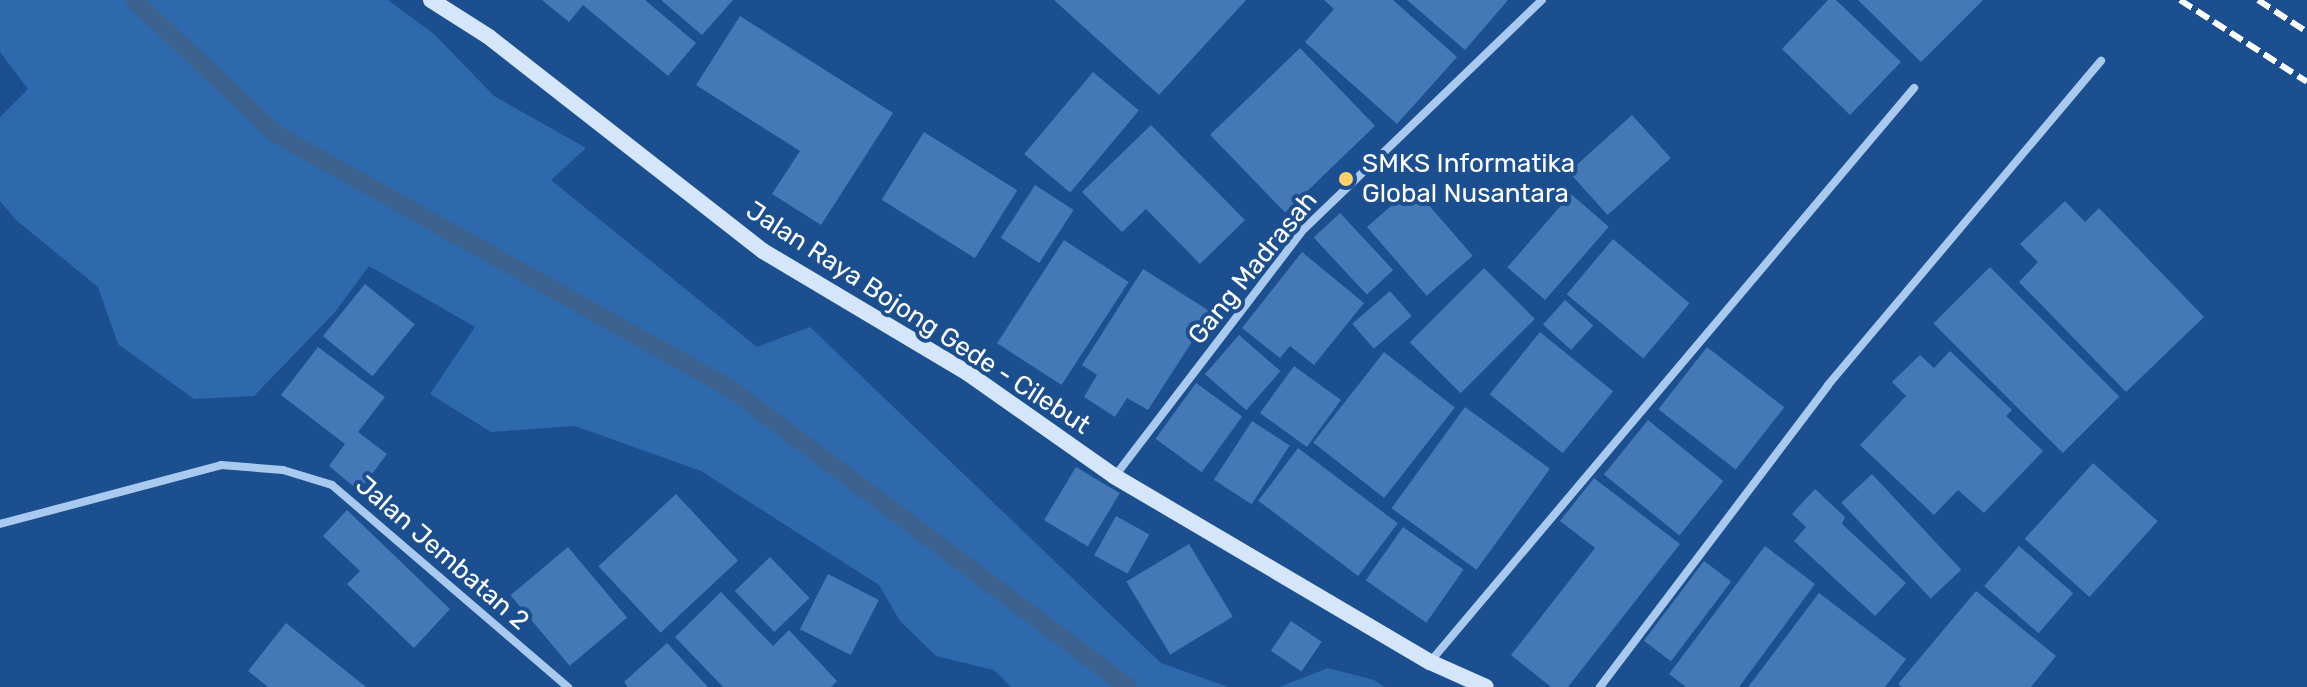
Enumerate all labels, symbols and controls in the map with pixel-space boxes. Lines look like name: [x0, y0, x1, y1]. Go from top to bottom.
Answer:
place label: SMKS Informatika Global Nusantara: [1362, 148, 1575, 210]
marker: SMKS Informatika Global Nusantara: [1337, 170, 1355, 188]
street label: Gang Madrasah: [1182, 185, 1324, 351]
street label: Jalan Raya Bojong Gede - Cilebut: [740, 195, 1096, 441]
street label: Jalan Jembatan 2: [349, 469, 535, 637]

